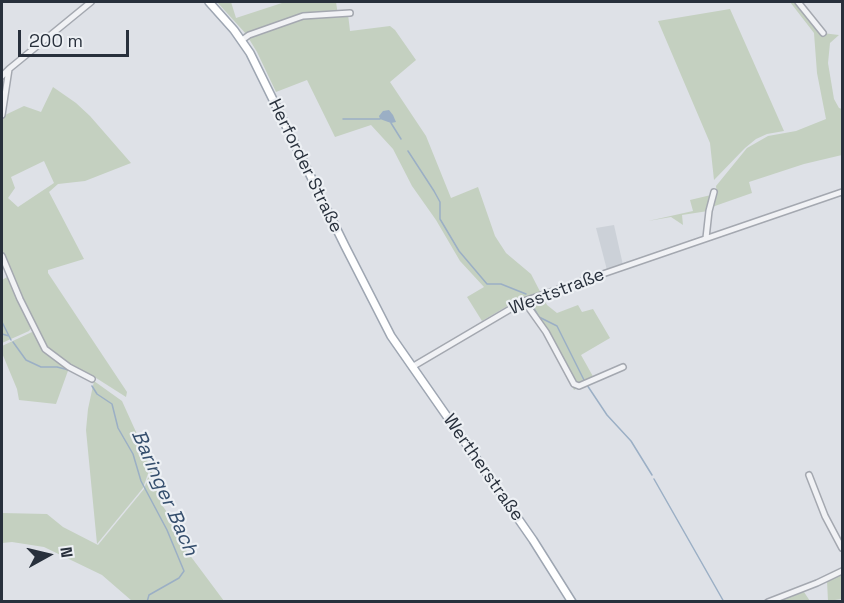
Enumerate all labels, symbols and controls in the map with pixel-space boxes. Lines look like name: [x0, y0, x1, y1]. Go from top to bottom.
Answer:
scale bar: [21, 18, 132, 56]
text: 200 m: [29, 29, 83, 52]
street label: Herforder Straße: [263, 96, 347, 236]
street label: Weststraße: [506, 264, 608, 320]
street label: Wertherstraße: [438, 410, 528, 526]
water label: Baringer Bach: [125, 426, 203, 560]
north arrow: [18, 525, 78, 585]
text: N: [55, 546, 77, 559]

